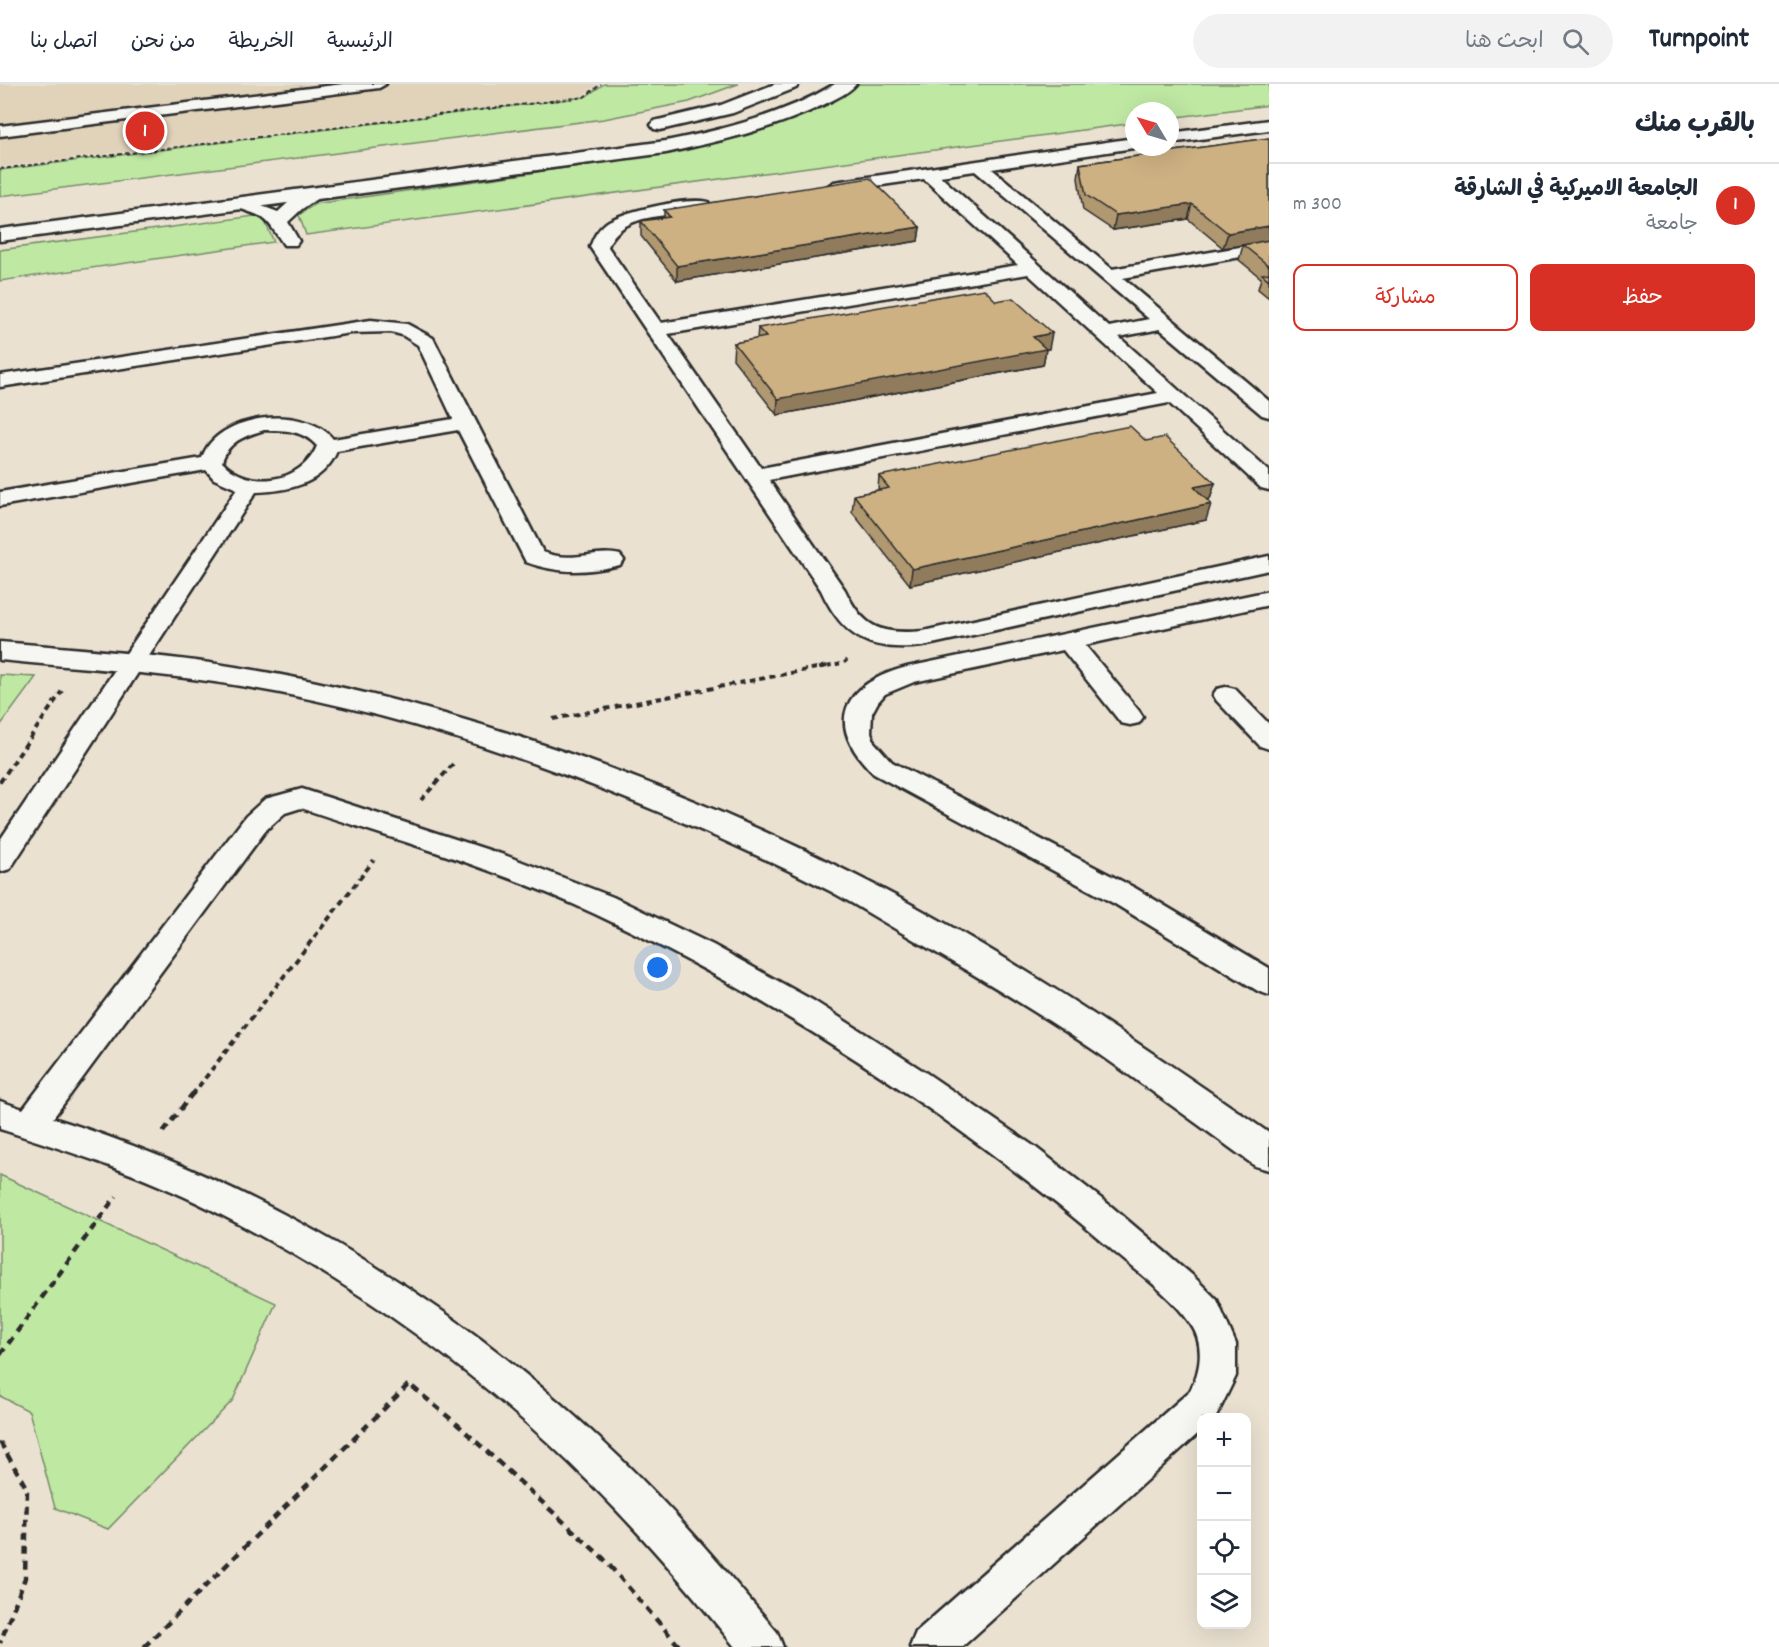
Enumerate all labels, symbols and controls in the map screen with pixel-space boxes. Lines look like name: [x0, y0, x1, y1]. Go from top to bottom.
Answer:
search box: [1193, 14, 1613, 68]
text: Turnpoint: [1649, 21, 1749, 61]
icon: search: [1559, 25, 1592, 58]
text: ابحث هنا: [1465, 27, 1544, 58]
text: اتصل بنا: [30, 28, 98, 58]
text: من نحن: [131, 28, 195, 58]
text: الخريطة: [228, 28, 294, 58]
text: الرئيسية: [327, 28, 393, 58]
north arrow: [1125, 102, 1179, 156]
text: بالقرب منك: [1635, 107, 1755, 144]
pin: 1: [126, 108, 164, 154]
text: الجامعة الاميركية في الشارقة: [1454, 175, 1698, 206]
text: 300 m: [1293, 191, 1342, 219]
text: 1: [1733, 191, 1738, 219]
text: جامعة: [1646, 211, 1698, 239]
button: مشاركة: [1293, 264, 1518, 331]
button: حفظ: [1530, 264, 1755, 331]
your location: [643, 953, 672, 982]
map controls: [1197, 1413, 1251, 1629]
button: +: [1197, 1413, 1251, 1467]
button: −: [1197, 1467, 1251, 1521]
button: locate: [1197, 1521, 1251, 1575]
button: layers: [1197, 1575, 1251, 1629]

